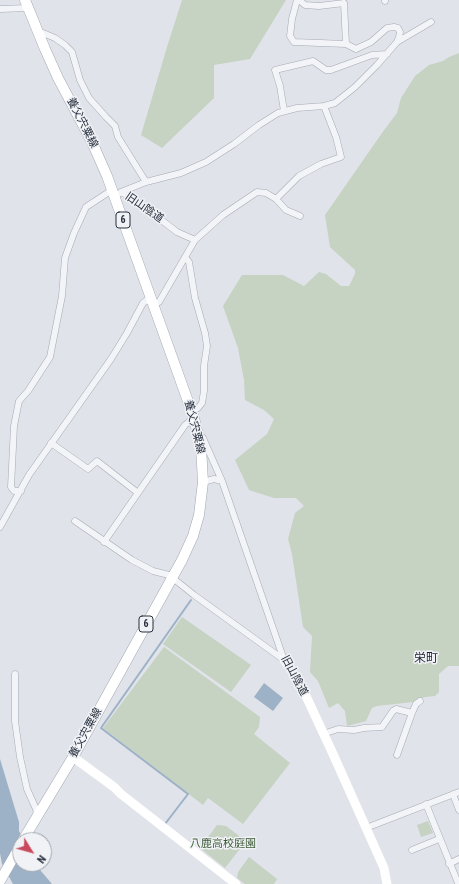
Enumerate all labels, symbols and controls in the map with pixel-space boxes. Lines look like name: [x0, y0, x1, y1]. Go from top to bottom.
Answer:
street label: 養父宍粟線: [64, 96, 100, 150]
street label: 旧山陰道: [122, 190, 166, 226]
road number: 6: [116, 212, 130, 228]
street label: 養父宍粟線: [181, 399, 207, 455]
road number: 6: [139, 616, 153, 632]
district label: 栄町: [414, 652, 438, 666]
street label: 旧山陰道: [278, 653, 310, 699]
street label: 養父宍粟線: [67, 706, 105, 760]
north arrow: [12, 832, 52, 872]
park label: 八鹿高校庭園: [190, 837, 256, 851]
text: N: [34, 852, 48, 866]

